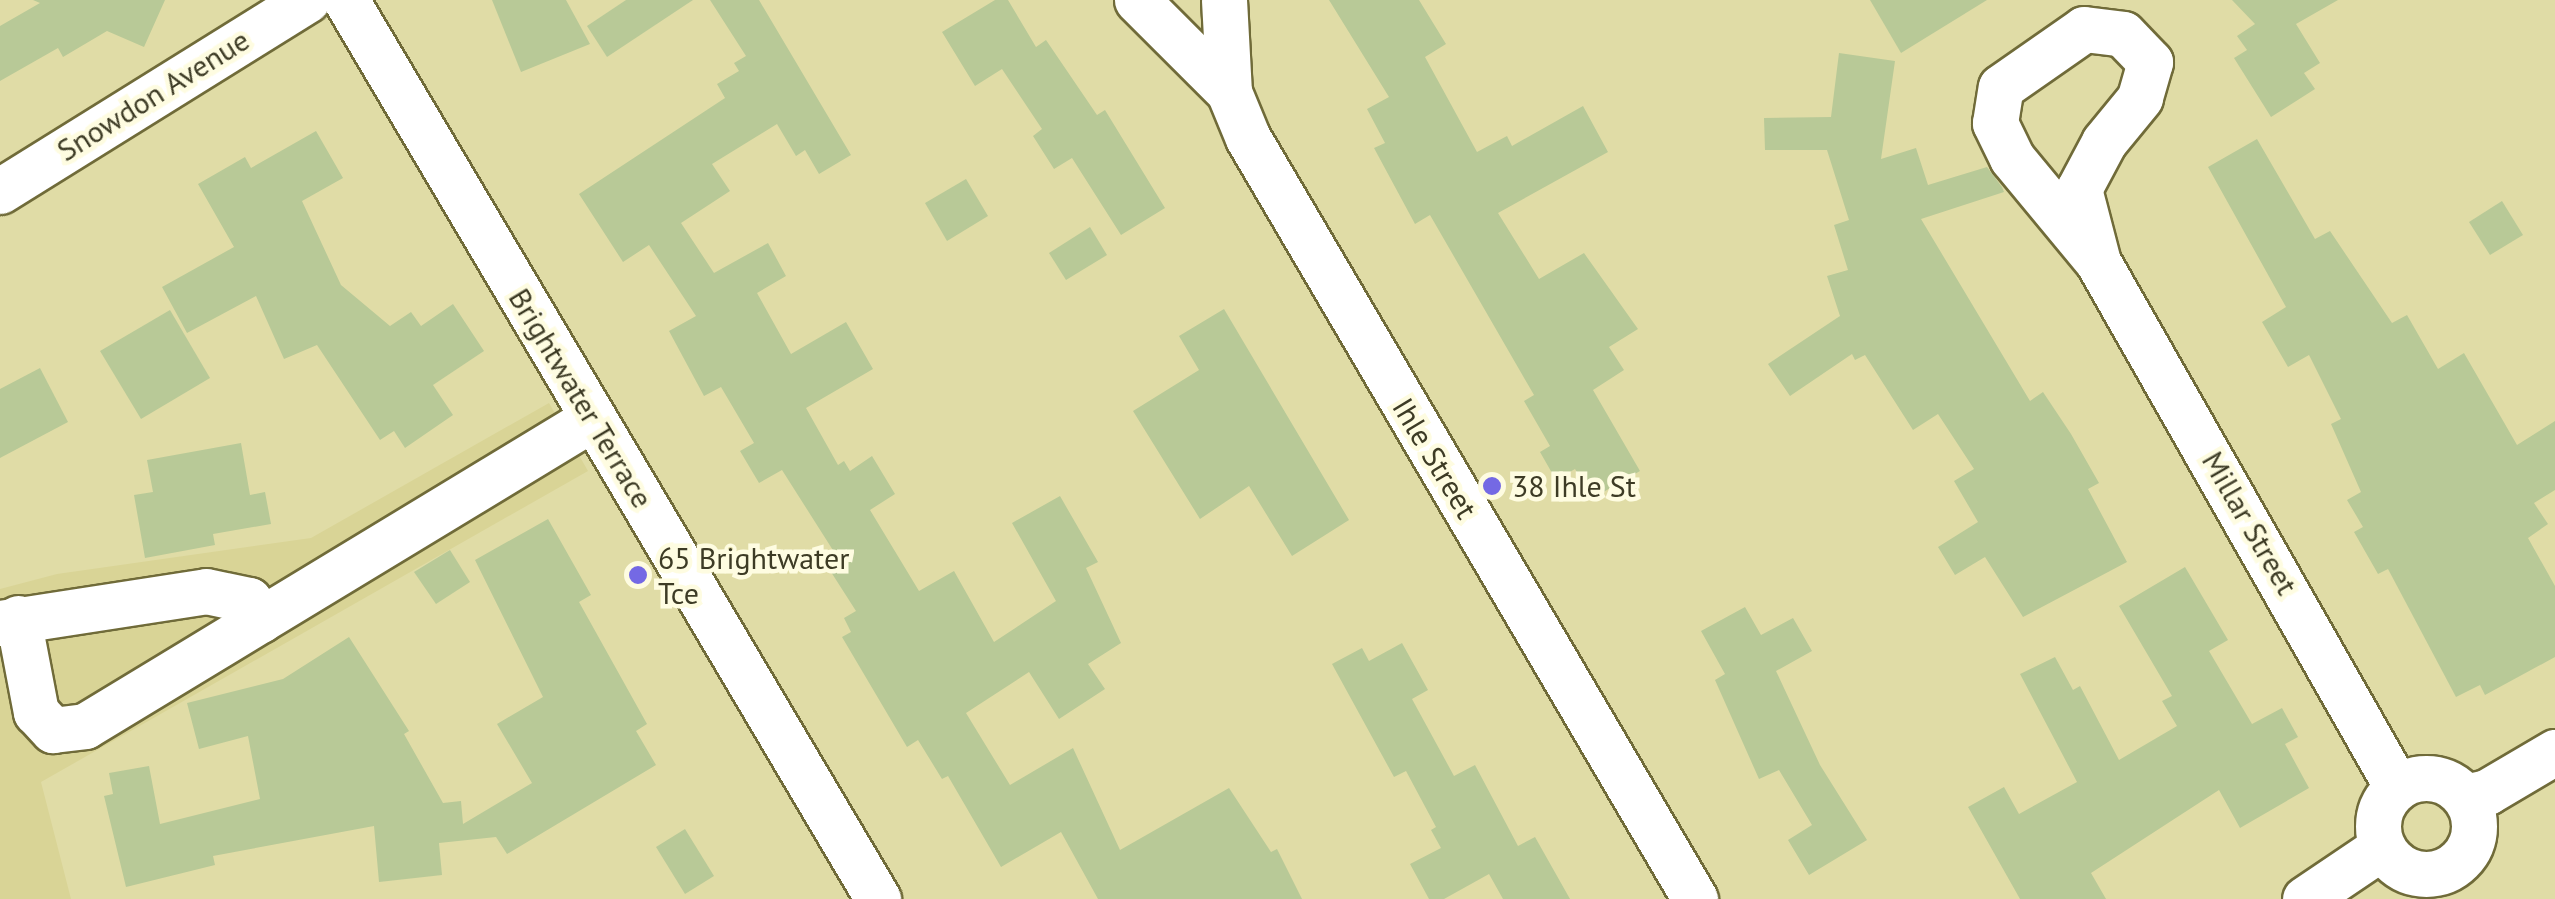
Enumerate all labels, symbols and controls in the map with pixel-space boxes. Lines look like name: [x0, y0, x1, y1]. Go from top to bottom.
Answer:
street label: Snowdon Avenue: [50, 21, 256, 169]
street label: Brightwater Terrace: [501, 282, 661, 514]
street label: Ihle Street: [1385, 391, 1485, 525]
street label: Millar Street: [2195, 445, 2305, 601]
place label: 38 Ihle St: [1512, 468, 1636, 504]
marker: 38 Ihle St: [1481, 475, 1503, 497]
place label: 65 Brightwater Tce: [658, 540, 849, 610]
marker: 65 Brightwater Tce: [627, 564, 649, 586]

